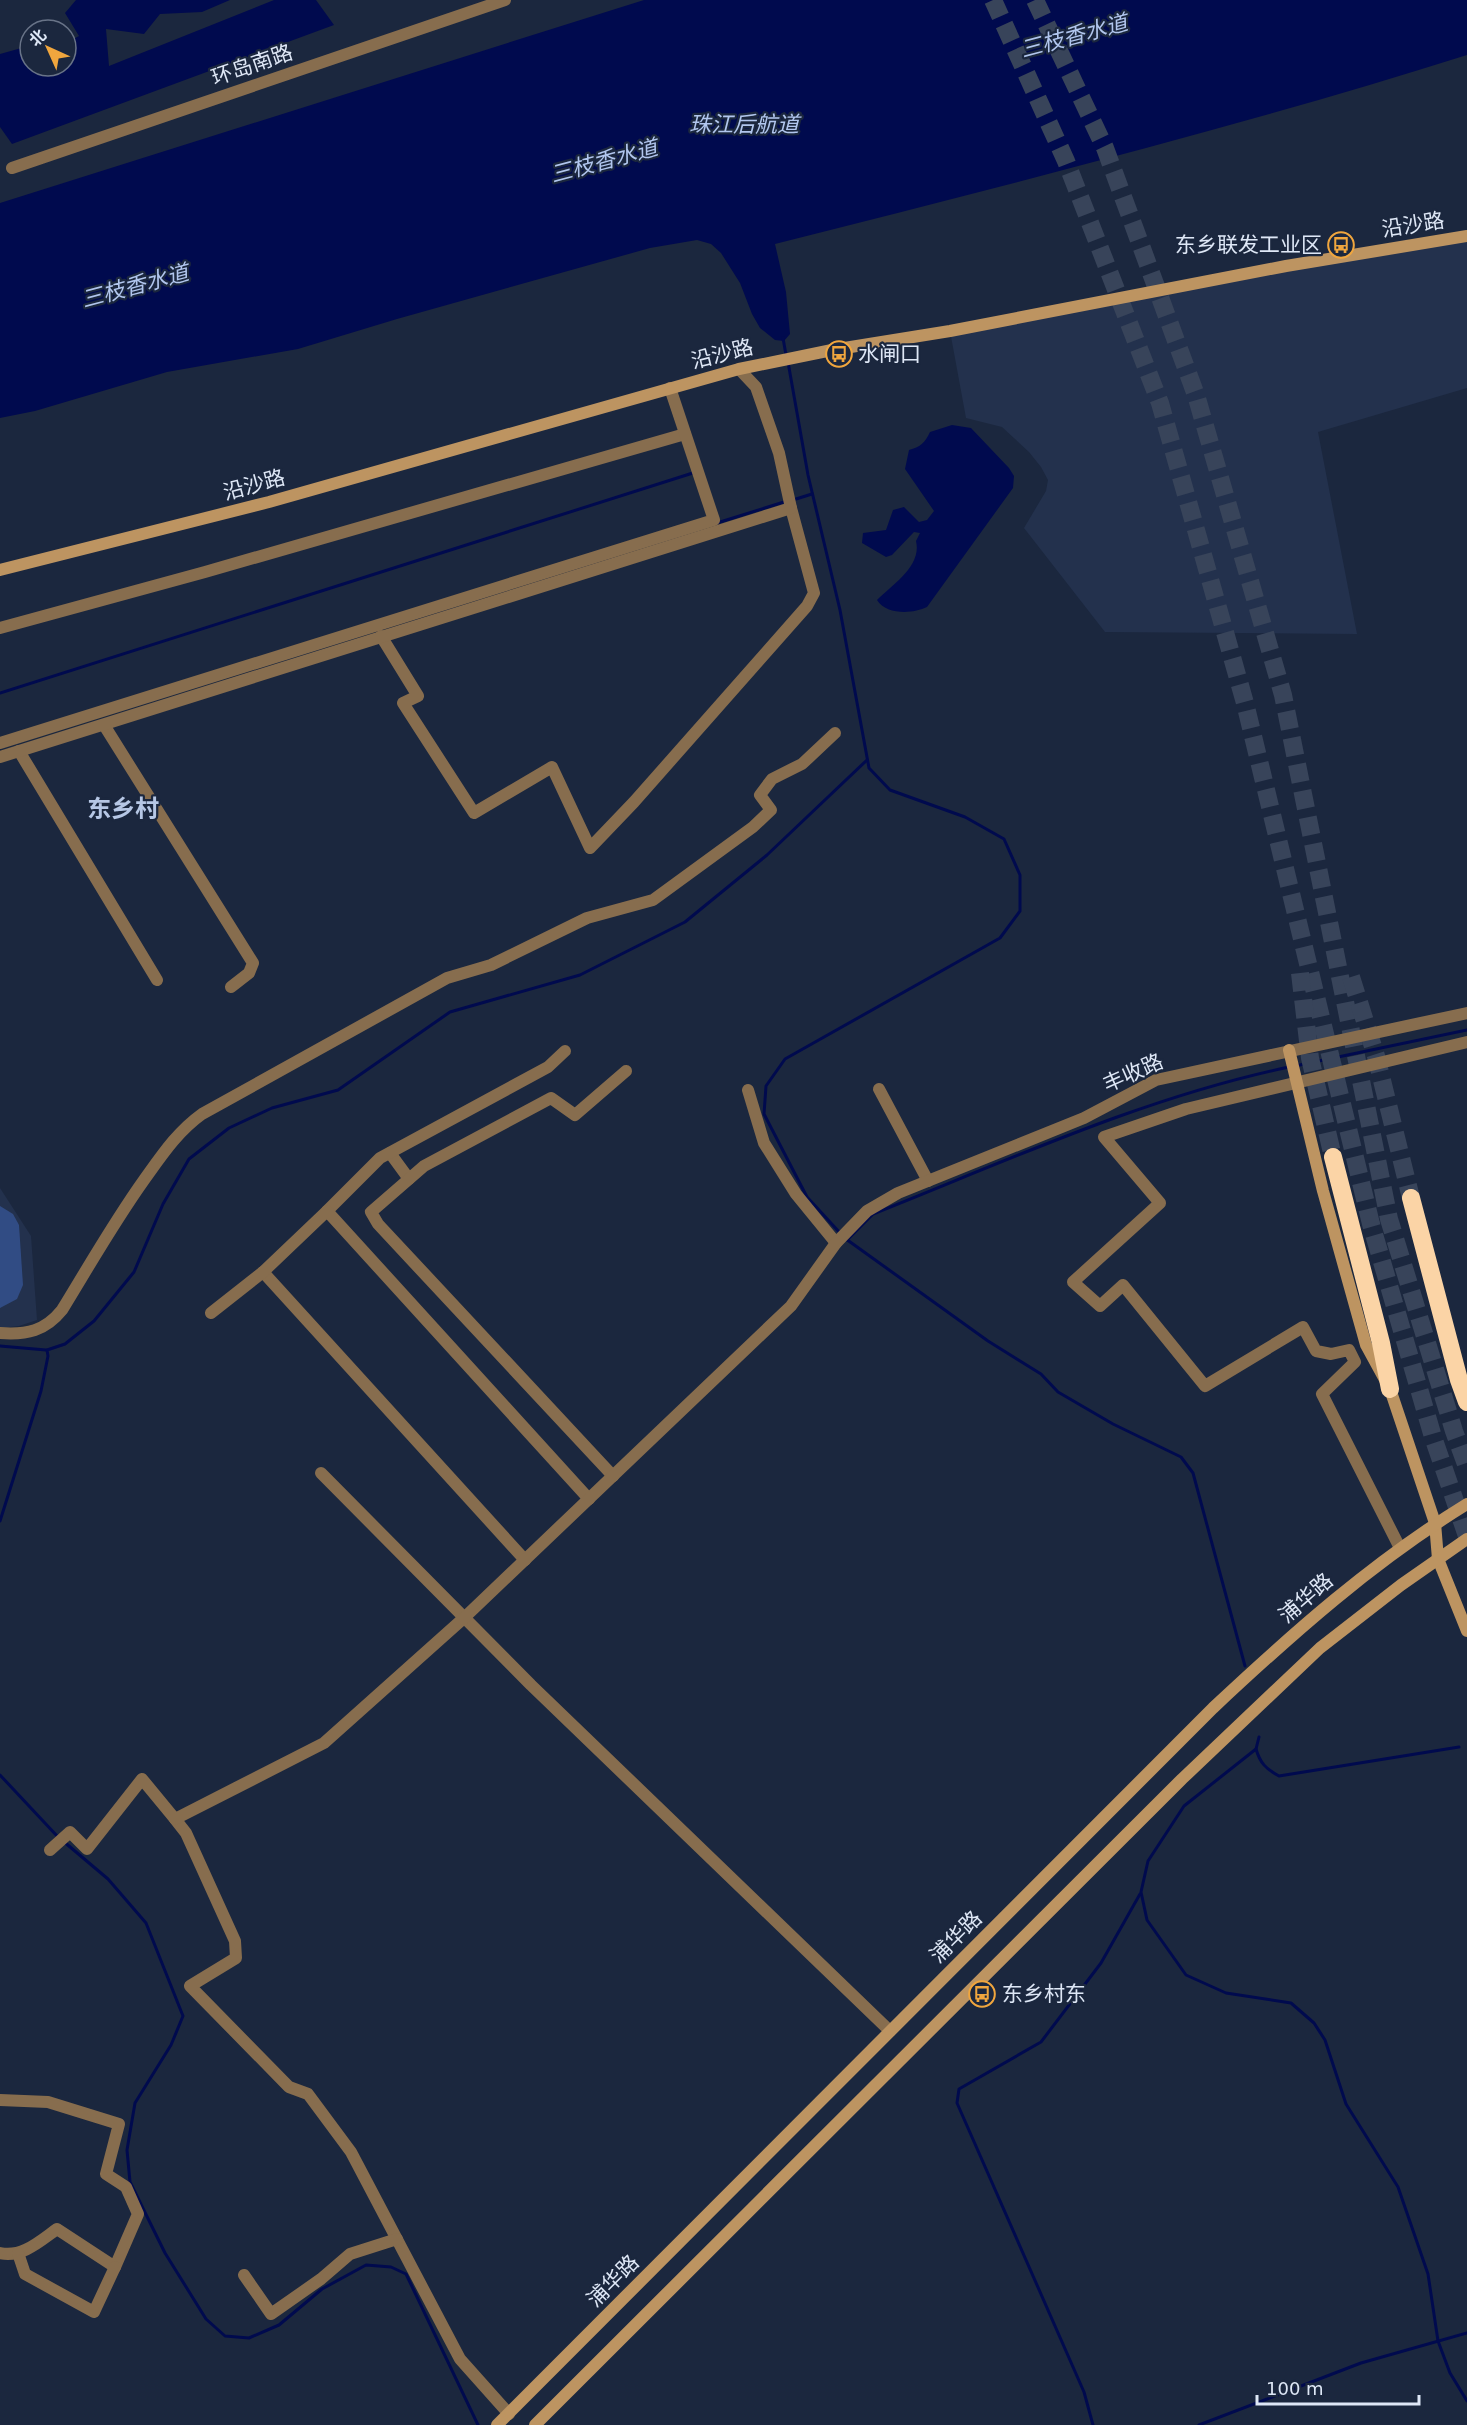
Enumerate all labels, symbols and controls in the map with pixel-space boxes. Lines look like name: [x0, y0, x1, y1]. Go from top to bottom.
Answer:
water label: 三枝香水道: [1018, 9, 1133, 62]
north arrow: [18, 18, 78, 78]
text: 北: [25, 25, 50, 50]
street label: 环岛南路: [208, 40, 296, 90]
water label: 珠江后航道: [689, 112, 802, 137]
water label: 三枝香水道: [548, 134, 663, 187]
street label: 沿沙路: [1380, 208, 1446, 242]
bus stop icon: 东乡联发工业区: [1326, 230, 1356, 260]
place label: 东乡联发工业区: [1175, 233, 1322, 257]
water label: 三枝香水道: [79, 259, 194, 312]
street label: 沿沙路: [689, 335, 755, 373]
bus stop icon: 水闸口: [824, 339, 854, 369]
place label: 水闸口: [858, 342, 921, 366]
street label: 沿沙路: [220, 465, 288, 505]
district label: 东乡村: [87, 795, 159, 823]
street label: 丰收路: [1099, 1049, 1167, 1097]
street label: 浦华路: [1274, 1568, 1338, 1628]
street label: 浦华路: [925, 1906, 987, 1968]
bus stop icon: 东乡村东: [967, 1979, 997, 2009]
place label: 东乡村东: [1002, 1982, 1086, 2006]
street label: 浦华路: [582, 2250, 644, 2312]
scale bar: [1257, 2368, 1419, 2406]
text: 100 m: [1266, 2378, 1324, 2399]

